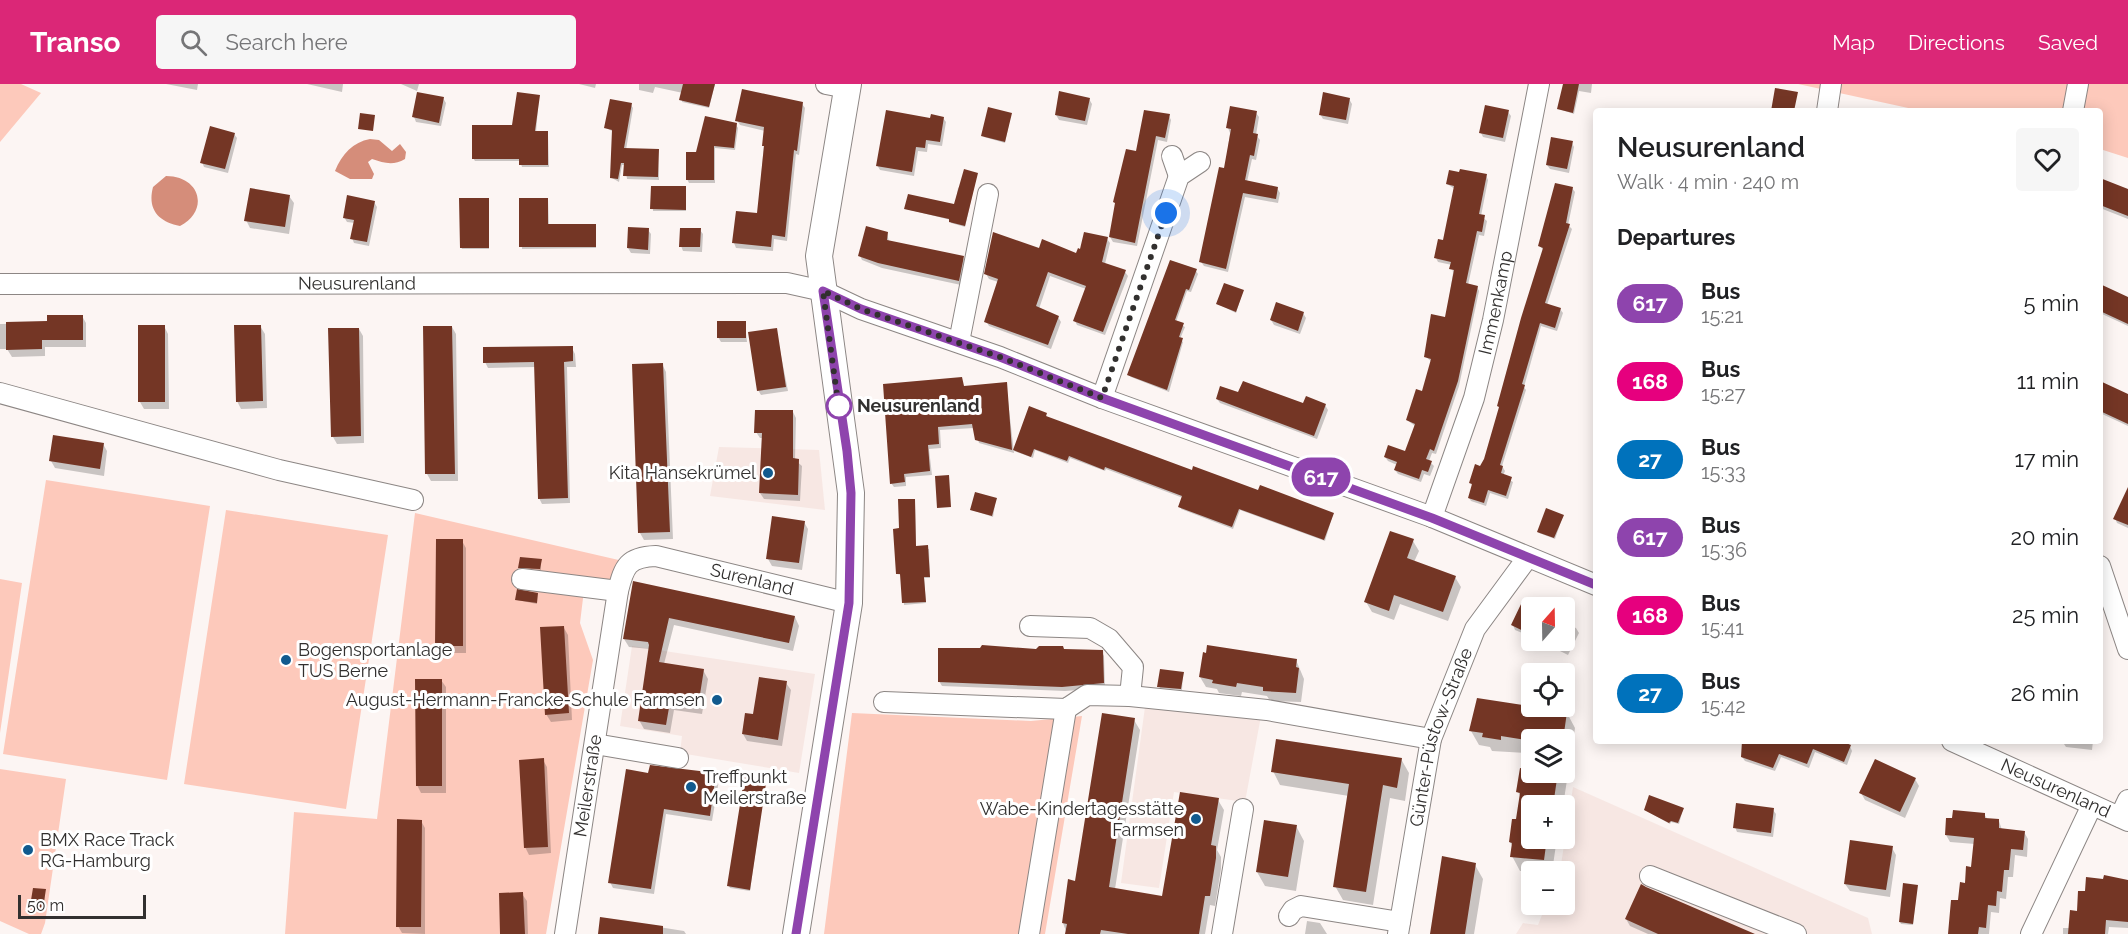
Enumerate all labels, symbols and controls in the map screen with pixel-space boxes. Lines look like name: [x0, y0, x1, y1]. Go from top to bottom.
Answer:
search box: [156, 15, 576, 69]
text: Transo: [30, 26, 120, 59]
icon: search: [177, 26, 210, 59]
text: Search here: [225, 29, 348, 55]
text: Map: [1832, 30, 1875, 55]
text: Directions: [1908, 30, 2005, 55]
text: Saved: [2038, 30, 2098, 55]
button: heart: [2016, 128, 2079, 191]
text: Neusurenland: [1617, 131, 1805, 164]
text: Walk · 4 min · 240 m: [1617, 170, 1799, 194]
your location: [1151, 198, 1181, 228]
text: Departures: [1617, 224, 1735, 250]
street label: Immenkamp: [1474, 249, 1516, 357]
street label: Neusurenland: [298, 272, 416, 294]
text: Bus: [1701, 278, 1740, 304]
text: 5 min: [2024, 290, 2079, 316]
text: 617: [1633, 291, 1667, 316]
text: 15:21: [1701, 304, 1743, 328]
text: Bus: [1701, 356, 1740, 382]
text: 11 min: [2017, 368, 2079, 394]
text: 168: [1632, 369, 1668, 394]
text: 15:27: [1701, 382, 1745, 406]
marker: Neusurenland: [826, 393, 852, 419]
place label: Neusurenland: [857, 395, 980, 416]
text: Bus: [1701, 434, 1740, 460]
text: 17 min: [2014, 446, 2079, 472]
text: 27: [1638, 447, 1662, 472]
line badge: 617: [1286, 458, 1356, 496]
text: 15:33: [1701, 460, 1746, 484]
place label: Kita Hansekrümel: [609, 462, 756, 483]
text: 617: [1304, 465, 1338, 490]
marker: Kita Hansekrümel: [761, 466, 775, 480]
text: Bus: [1701, 512, 1740, 538]
text: 20 min: [2011, 524, 2079, 550]
text: 617: [1633, 525, 1667, 550]
text: 15:36: [1701, 538, 1747, 562]
street label: Surenland: [708, 559, 796, 599]
text: Bus: [1701, 590, 1740, 616]
north arrow: [1521, 597, 1575, 651]
map controls: [1521, 597, 1575, 915]
text: 25 min: [2012, 602, 2079, 628]
text: 168: [1632, 603, 1668, 628]
text: 15:41: [1701, 616, 1744, 640]
place label: Bogensportanlage TUS Berne: [298, 639, 453, 681]
street label: Günter-Püstow-Straße: [1405, 644, 1477, 828]
marker: Bogensportanlage TUS Berne: [279, 653, 293, 667]
button: locate: [1521, 663, 1575, 717]
text: Bus: [1701, 668, 1740, 694]
text: 26 min: [2011, 680, 2079, 706]
text: 27: [1638, 681, 1662, 706]
place label: August-Hermann-Francke-Schule Farmsen: [346, 689, 705, 710]
marker: August-Hermann-Francke-Schule Farmsen: [710, 693, 724, 707]
text: 15:42: [1701, 694, 1746, 718]
button: layers: [1521, 729, 1575, 783]
street label: Meilerstraße: [569, 733, 606, 838]
street label: Neusurenland: [1998, 754, 2114, 822]
place label: Treffpunkt Meilerstraße: [703, 766, 807, 808]
marker: Treffpunkt Meilerstraße: [684, 780, 698, 794]
button: +: [1521, 795, 1575, 849]
place label: Wabe-Kindertagesstätte Farmsen: [980, 798, 1184, 840]
marker: Wabe-Kindertagesstätte Farmsen: [1189, 812, 1203, 826]
place label: BMX Race Track RG-Hamburg: [40, 829, 175, 871]
marker: BMX Race Track RG-Hamburg: [21, 843, 35, 857]
button: −: [1521, 861, 1575, 915]
scale bar: [18, 892, 146, 920]
text: 50 m: [27, 896, 64, 915]

